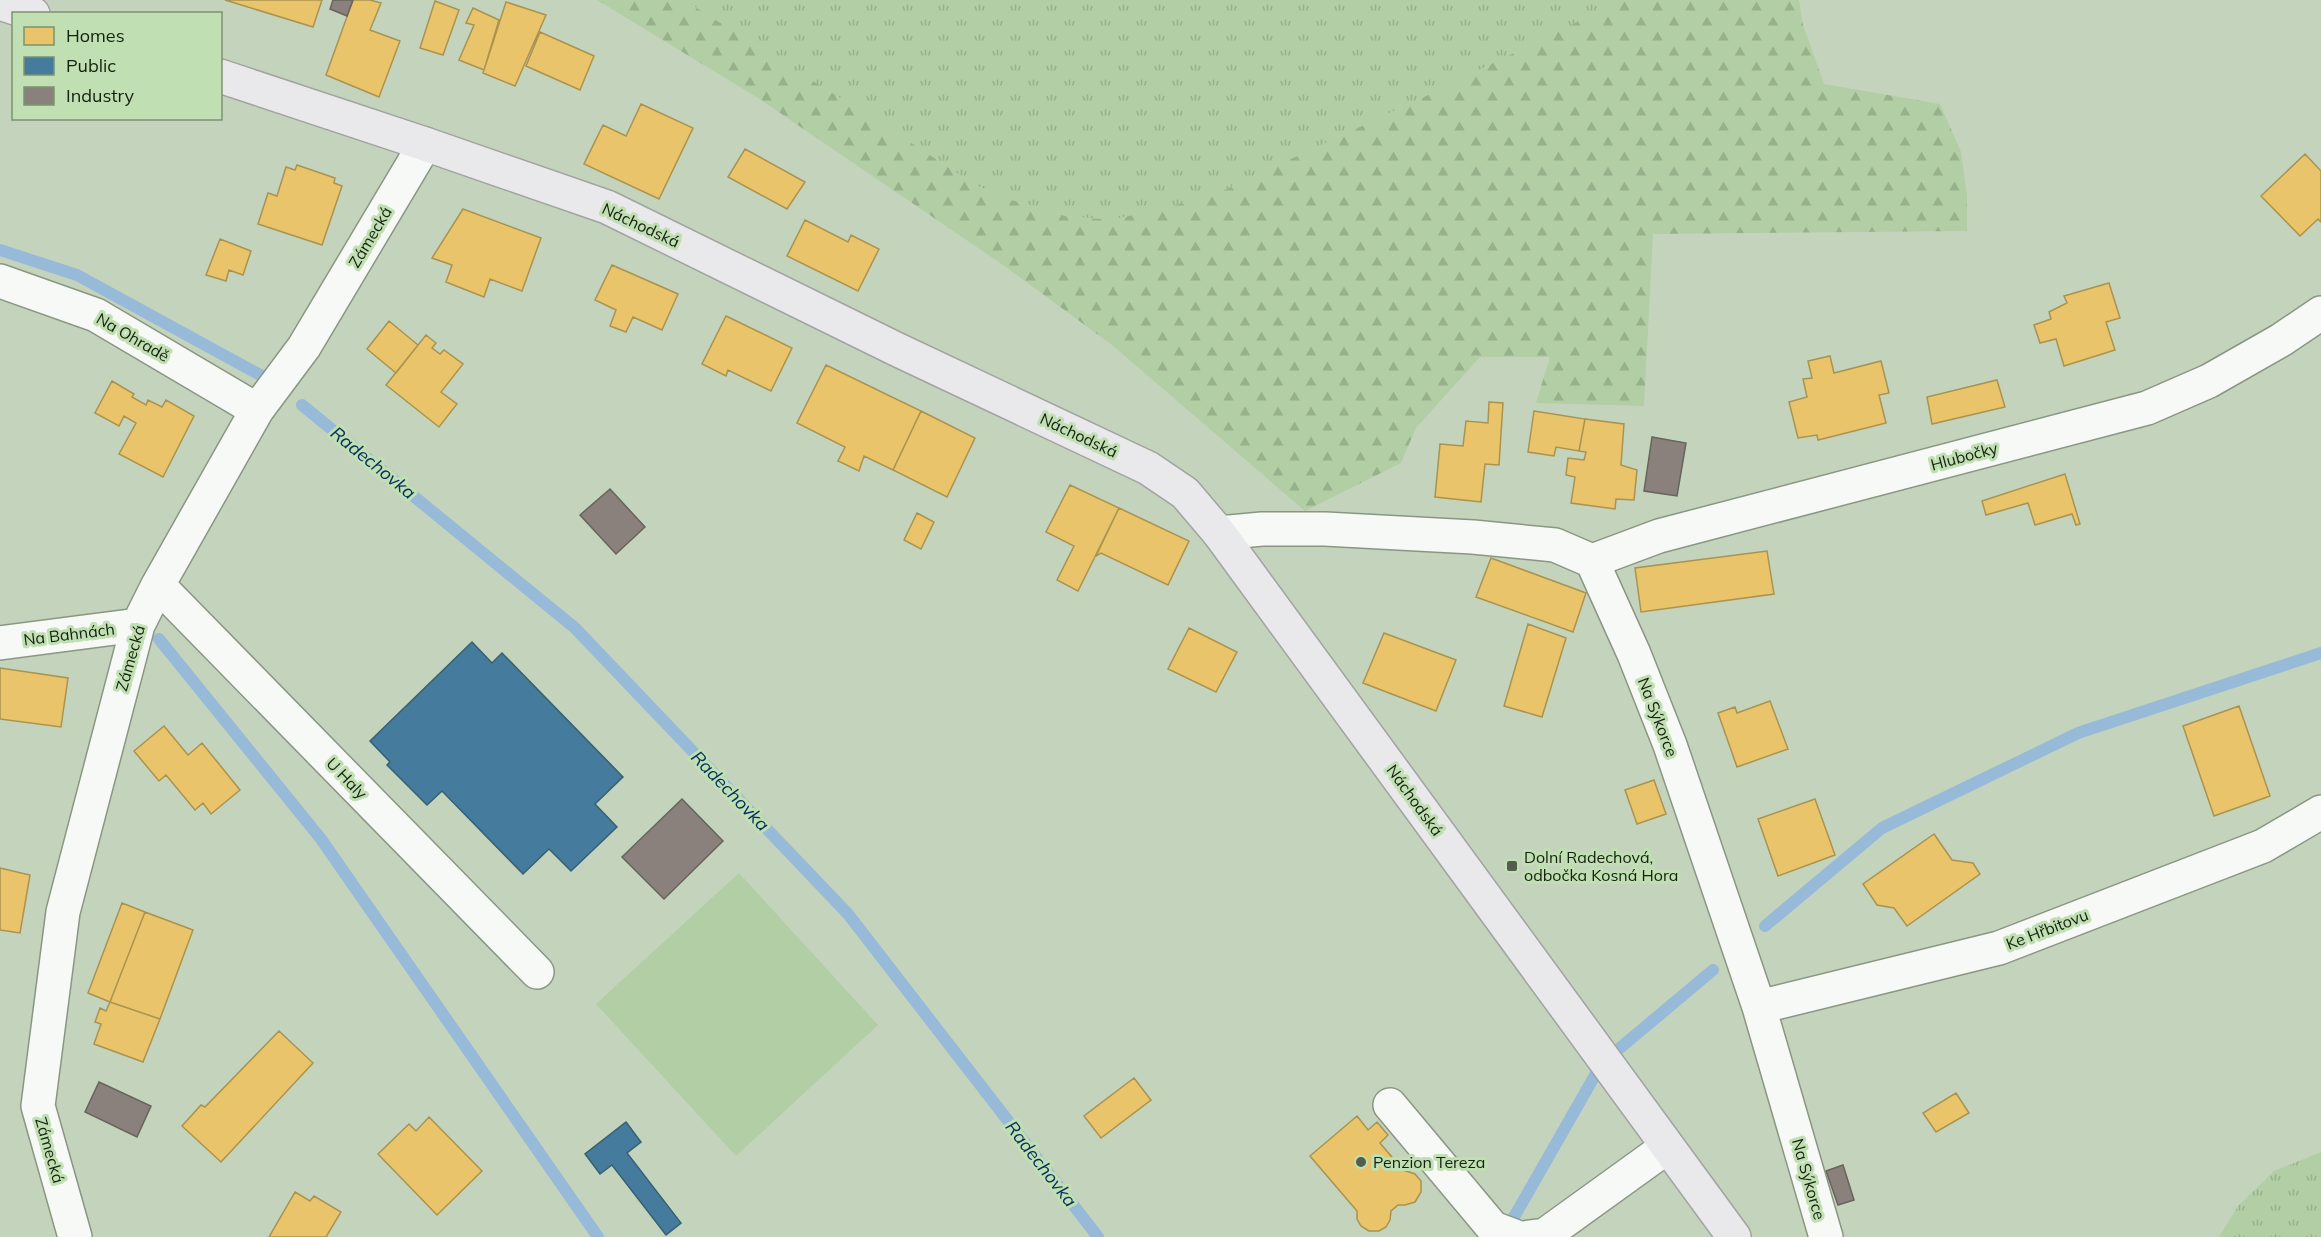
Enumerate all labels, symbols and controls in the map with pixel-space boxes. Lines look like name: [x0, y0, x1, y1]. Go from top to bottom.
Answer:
legend: [12, 12, 222, 120]
text: Homes: [66, 24, 125, 47]
text: Public: [66, 54, 116, 77]
text: Industry: [66, 84, 135, 107]
street label: Náchodská: [599, 198, 683, 252]
street label: Zámecká: [344, 203, 396, 271]
street label: Na Ohradě: [93, 308, 173, 366]
street label: Náchodská: [1037, 408, 1121, 462]
water label: Radechovka: [326, 421, 421, 504]
street label: Hlubočky: [1928, 437, 2000, 475]
street label: Na Bahnách: [22, 618, 116, 650]
street label: Zámecká: [111, 623, 149, 693]
street label: Na Sýkorce: [1634, 674, 1682, 760]
water label: Radechovka: [686, 746, 775, 836]
street label: U Haly: [322, 753, 372, 803]
street label: Náchodská: [1382, 760, 1448, 840]
place label: Dolní Radechová, odbočka Kosná Hora: [1524, 847, 1678, 885]
marker: Dolní Radechová, odbočka Kosná Hora: [1505, 859, 1519, 873]
street label: Ke Hřbitovu: [2003, 904, 2091, 954]
street label: Zámecká: [31, 1115, 69, 1185]
water label: Radechovka: [1001, 1116, 1082, 1211]
street label: Na Sýkorce: [1788, 1136, 1830, 1222]
place label: Penzion Tereza: [1373, 1152, 1485, 1172]
marker: Penzion Tereza: [1354, 1155, 1368, 1169]

